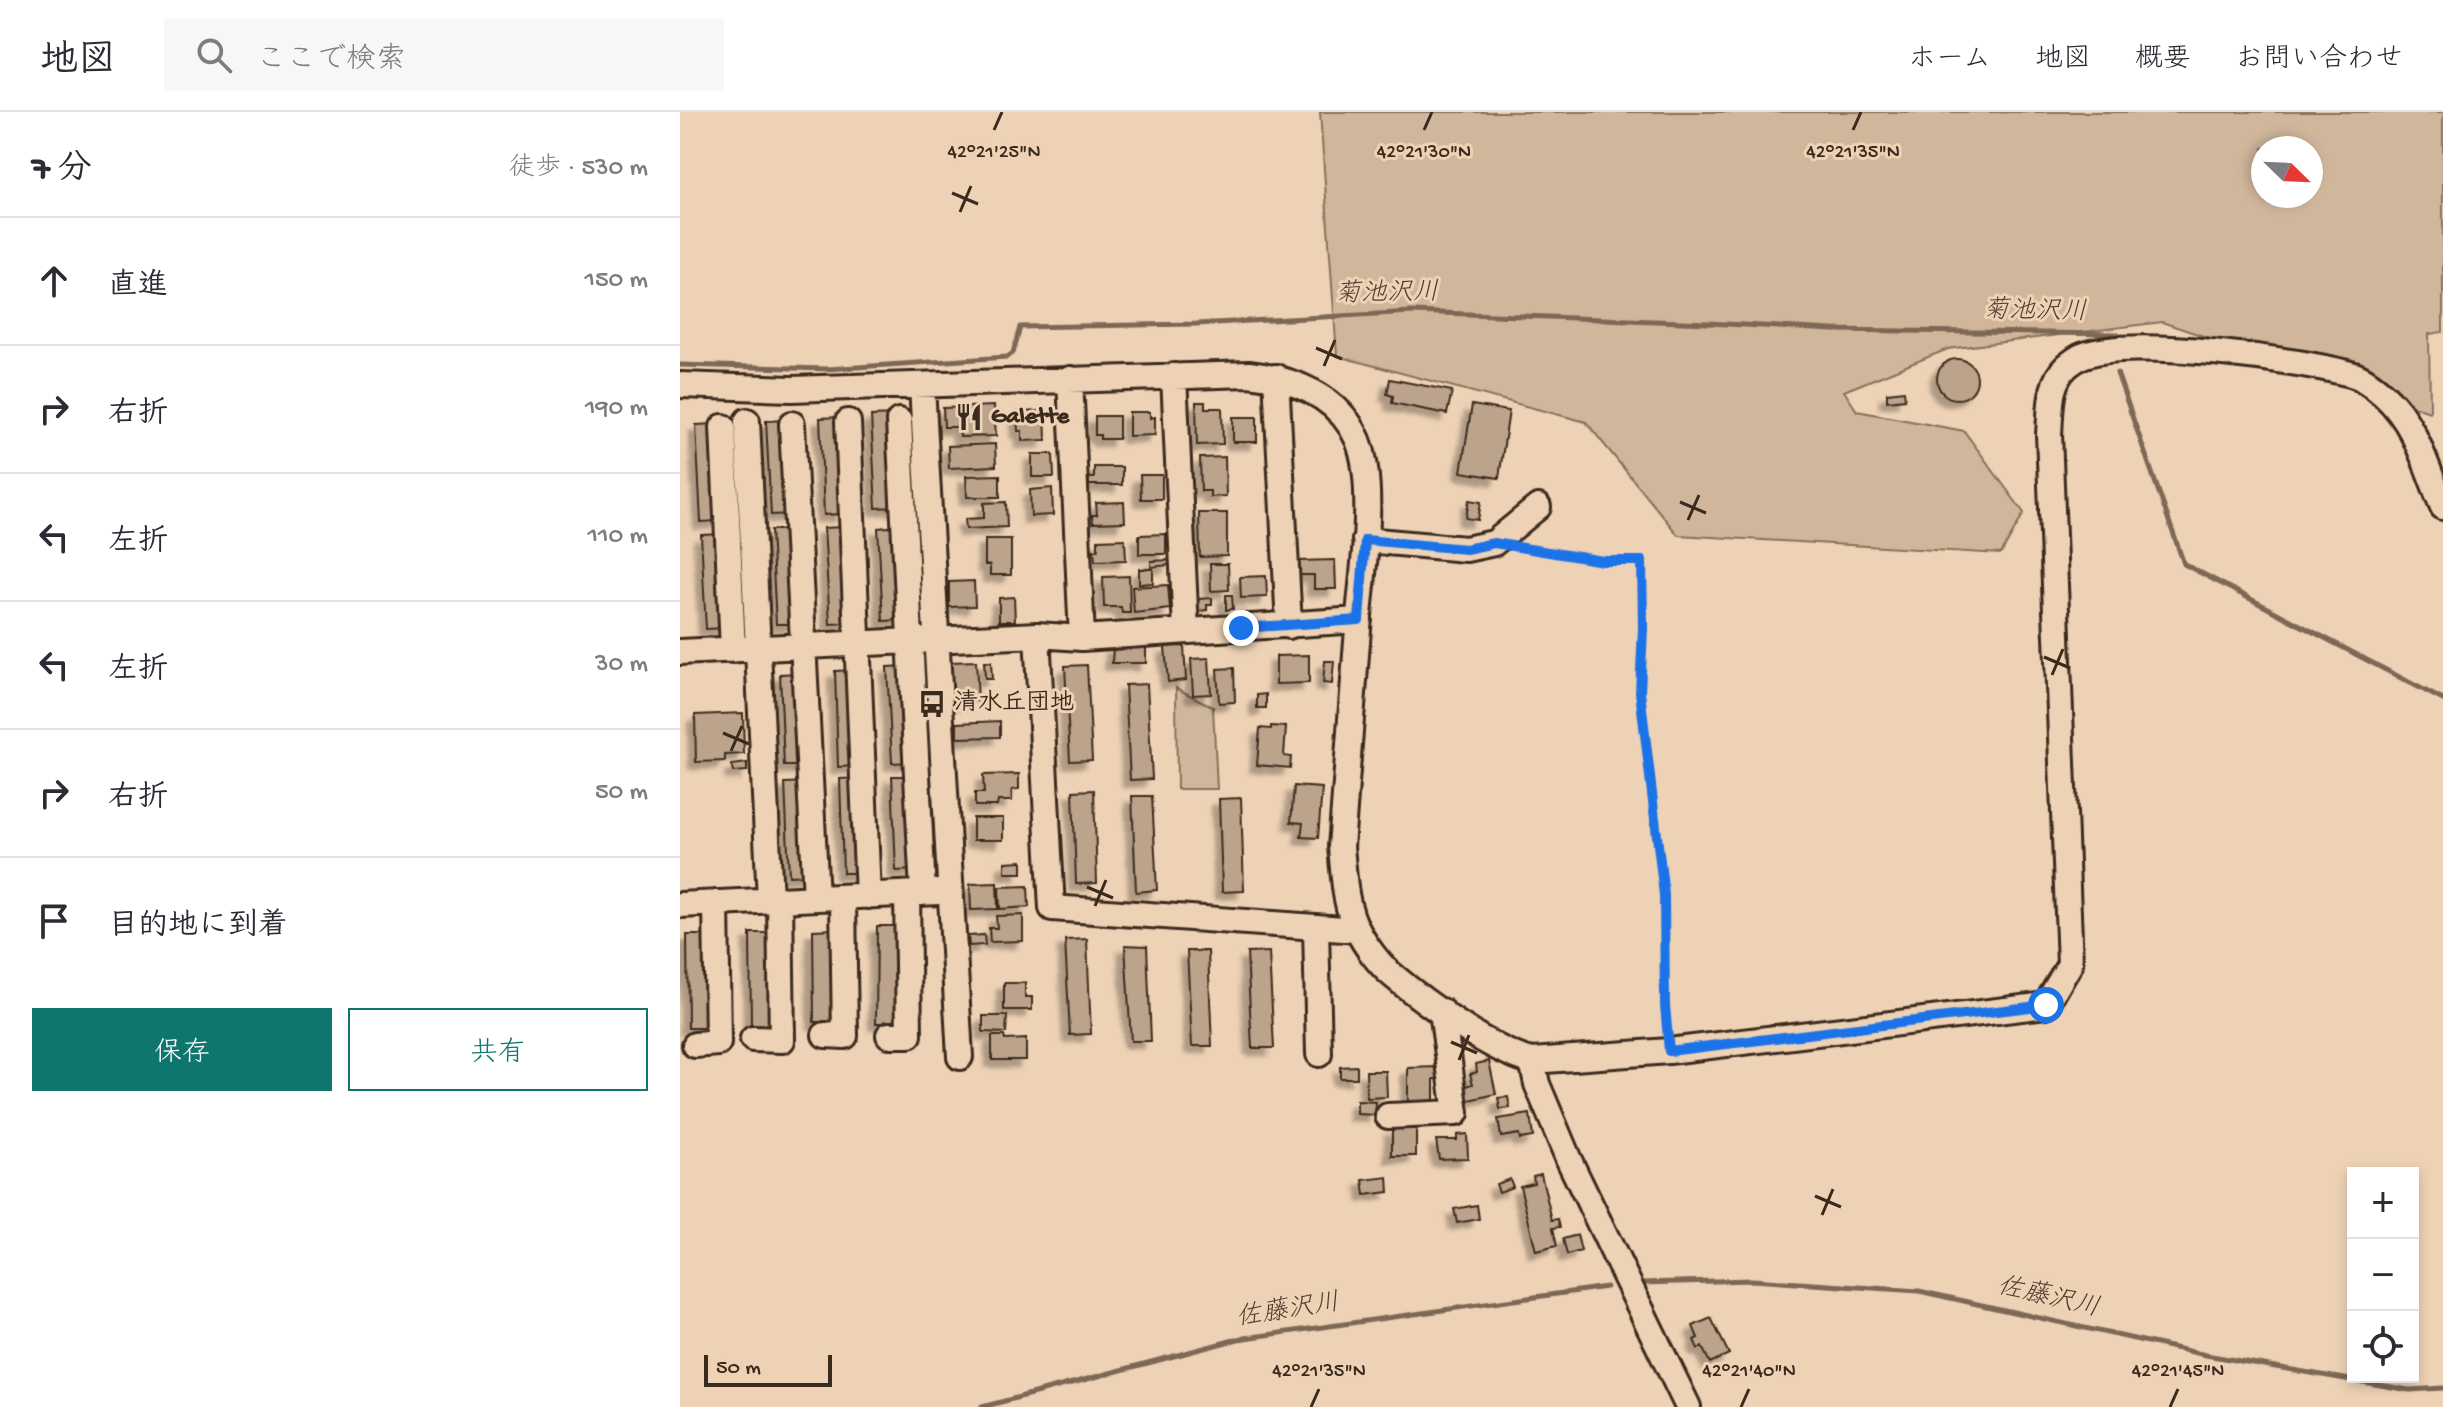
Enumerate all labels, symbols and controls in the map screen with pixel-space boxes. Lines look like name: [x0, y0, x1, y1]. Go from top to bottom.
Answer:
search box: [164, 19, 724, 91]
icon: search: [192, 33, 236, 77]
text: 地図: [40, 41, 116, 85]
text: ここで検索: [256, 44, 406, 79]
text: ホーム: [1908, 44, 1991, 77]
text: 地図: [2035, 44, 2091, 77]
text: 概要: [2135, 44, 2191, 77]
text: お問い合わせ: [2235, 44, 2403, 77]
north arrow: [2251, 136, 2323, 208]
text: 42°21'25"N: [948, 142, 1040, 165]
text: 42°21'30"N: [1377, 142, 1471, 165]
text: 42°21'35"N: [1806, 142, 1900, 165]
text: 7 分: [32, 151, 92, 191]
text: 徒歩 · 530 m: [509, 154, 648, 185]
icon: ahead: [32, 259, 76, 303]
text: 150 m: [584, 266, 648, 297]
text: 直進: [108, 270, 168, 305]
water label: 菊池沢川: [1335, 278, 1439, 311]
water label: 菊池沢川: [1983, 296, 2087, 329]
icon: right: [32, 387, 76, 431]
text: 190 m: [585, 394, 648, 425]
text: 右折: [108, 398, 168, 433]
restaurant icon: Galette: [954, 402, 984, 432]
place label: Galette: [991, 403, 1071, 432]
icon: left: [32, 515, 76, 559]
text: 110 m: [588, 522, 648, 553]
text: 左折: [108, 526, 168, 561]
route end: [1223, 610, 1259, 646]
icon: left: [32, 643, 76, 687]
text: 30 m: [595, 650, 648, 681]
text: 左折: [108, 654, 168, 689]
bus stop icon: 清水丘団地: [917, 689, 947, 719]
place label: 清水丘団地: [954, 689, 1074, 719]
icon: right: [32, 771, 76, 815]
text: 50 m: [595, 778, 648, 809]
text: 右折: [108, 782, 168, 817]
icon: arrive: [32, 899, 76, 943]
text: 目的地に到着: [108, 910, 288, 945]
route start: [2028, 987, 2064, 1023]
button: 保存: [32, 1008, 332, 1091]
button: 共有: [348, 1008, 648, 1091]
map controls: [2347, 1167, 2419, 1383]
button: +: [2347, 1167, 2419, 1239]
button: −: [2347, 1239, 2419, 1311]
water label: 佐藤沢川: [1994, 1270, 2103, 1326]
water label: 佐藤沢川: [1234, 1287, 1342, 1335]
button: locate: [2347, 1311, 2419, 1383]
scale bar: [704, 1351, 832, 1387]
text: 50 m: [716, 1356, 761, 1382]
text: 42°21'35"N: [1272, 1361, 1366, 1384]
text: 42°21'40"N: [1702, 1361, 1796, 1384]
text: 42°21'45"N: [2132, 1361, 2224, 1384]

